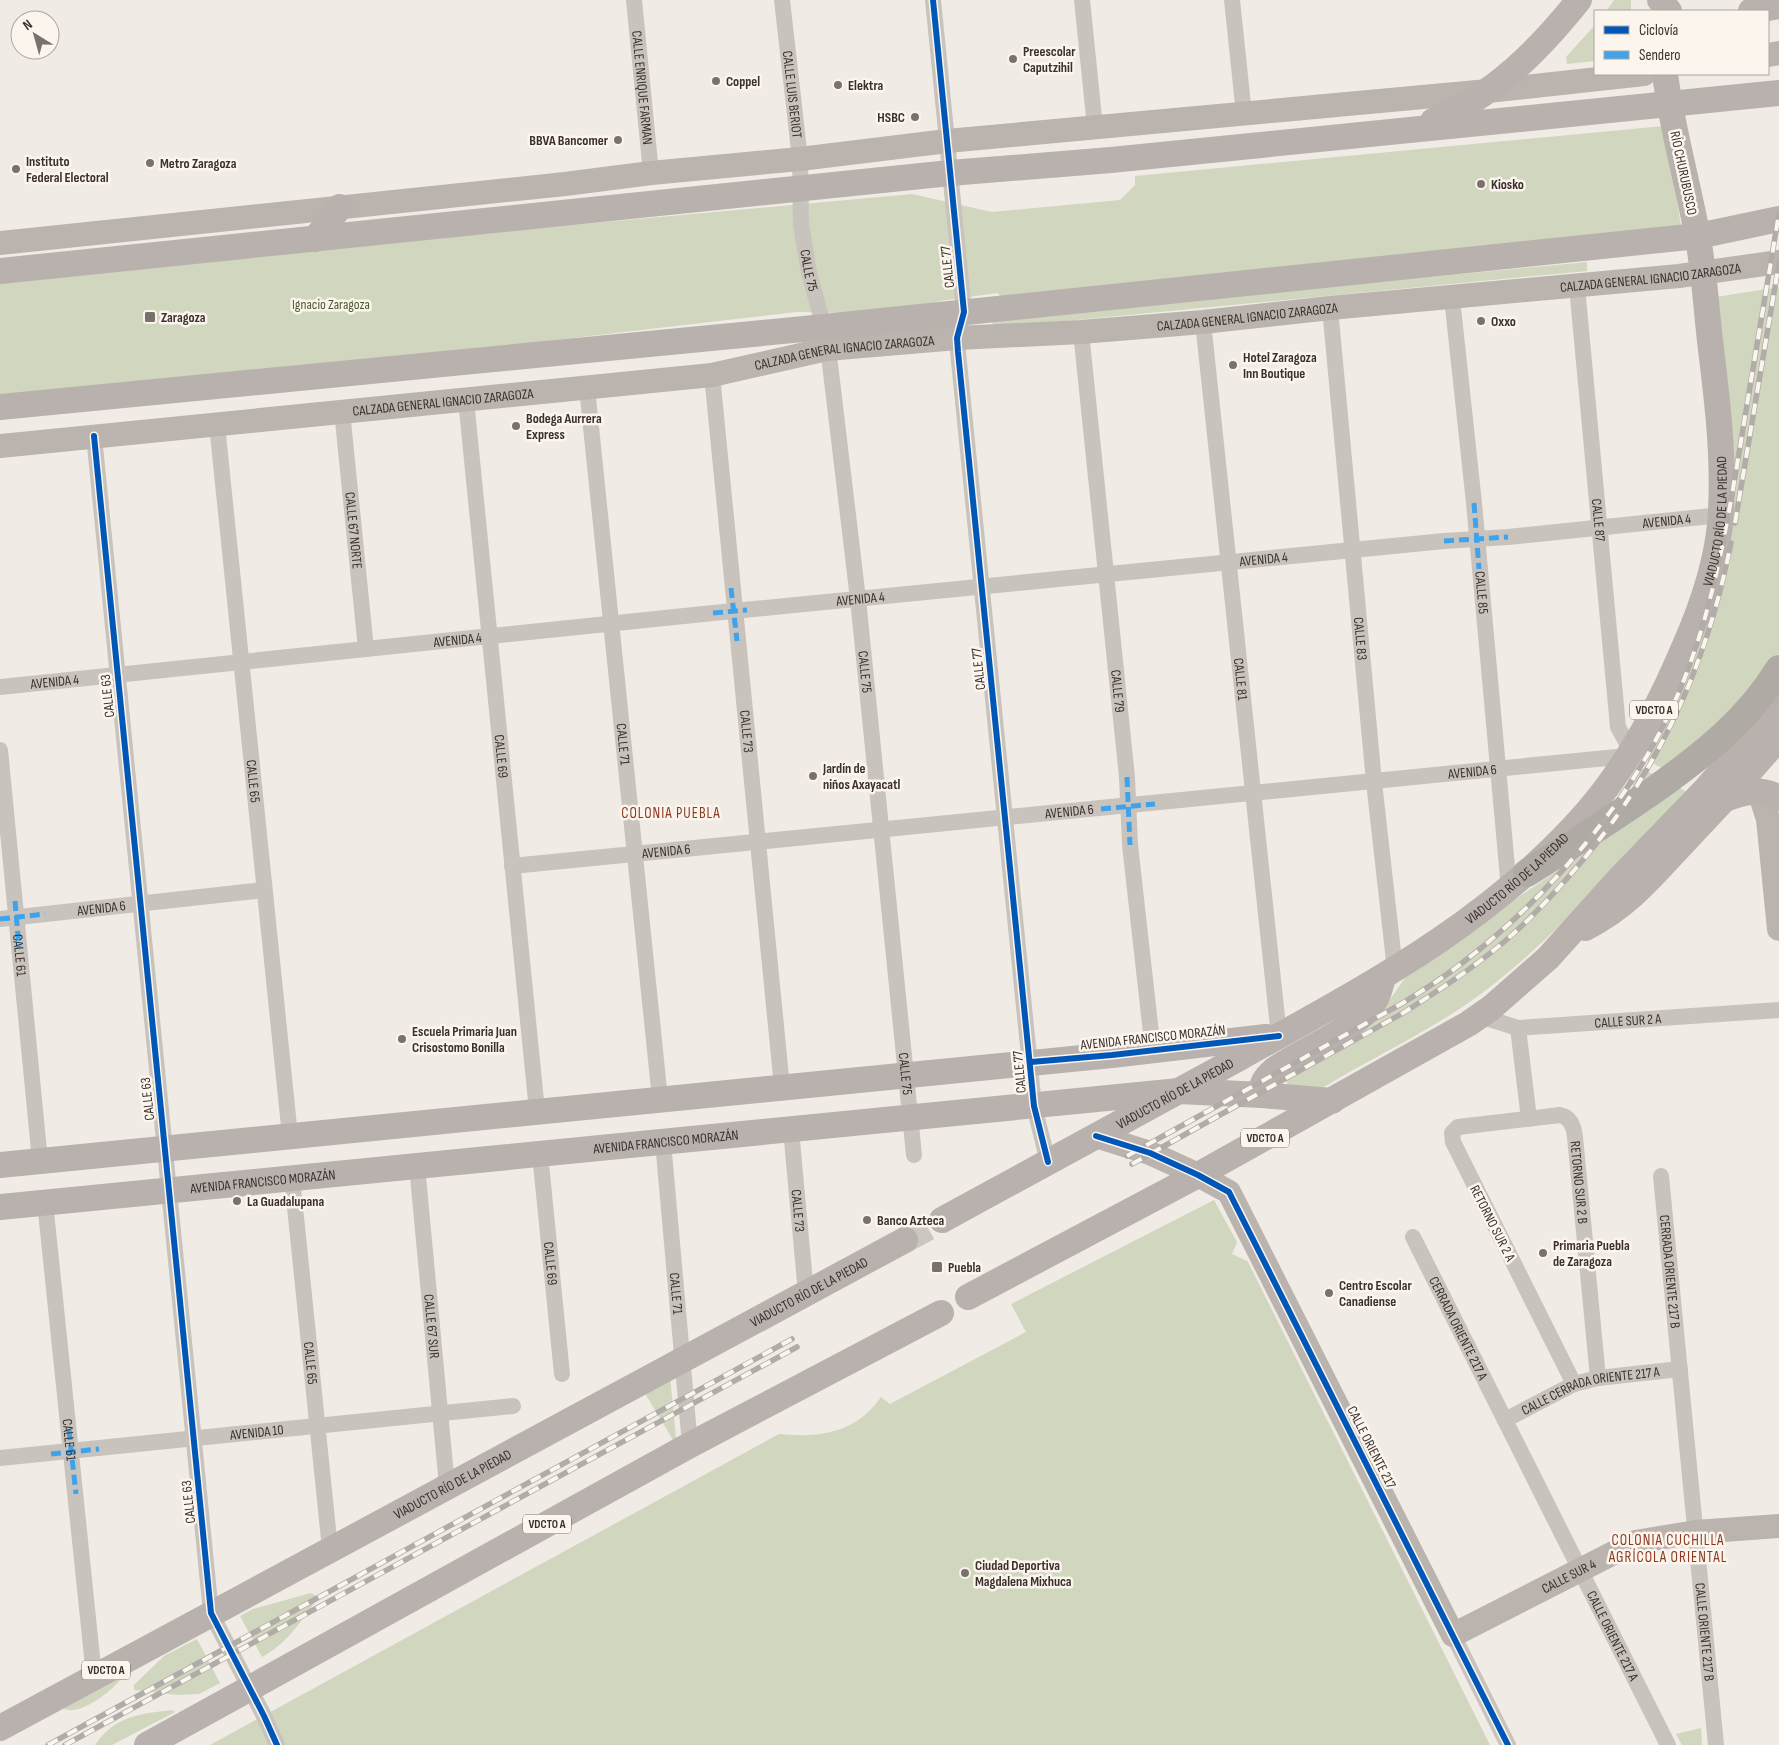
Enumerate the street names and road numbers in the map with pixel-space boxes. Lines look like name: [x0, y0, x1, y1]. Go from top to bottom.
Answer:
street label: CALLE ENRIQUE FARMAN: [628, 30, 656, 145]
street label: CALLE LUIS BERIOT: [779, 50, 806, 139]
street label: RÍO CHURUBUSCO: [1666, 130, 1701, 217]
street label: CALLE 77: [937, 245, 958, 289]
street label: CALLE 75: [796, 248, 822, 294]
street label: CALZADA GENERAL IGNACIO ZARAGOZA: [1559, 259, 1743, 296]
street label: CALZADA GENERAL IGNACIO ZARAGOZA: [1156, 299, 1339, 335]
street label: CALZADA GENERAL IGNACIO ZARAGOZA: [753, 332, 936, 374]
street label: CALZADA GENERAL IGNACIO ZARAGOZA: [352, 385, 535, 420]
street label: VIADUCTO RÍO DE LA PIEDAD: [1699, 456, 1731, 588]
street label: CALLE 67 NORTE: [341, 491, 366, 570]
street label: CALLE 87: [1588, 498, 1609, 543]
street label: AVENIDA 4: [1641, 510, 1692, 532]
street label: AVENIDA 4: [1238, 548, 1289, 570]
street label: CALLE 85: [1471, 570, 1492, 615]
street label: AVENIDA 4: [835, 588, 886, 610]
street label: CALLE 83: [1350, 616, 1371, 661]
street label: AVENIDA 4: [432, 629, 483, 651]
street label: CALLE 77: [968, 647, 989, 691]
street label: CALLE 75: [854, 650, 875, 694]
street label: CALLE 81: [1230, 657, 1251, 701]
street label: CALLE 79: [1107, 669, 1128, 713]
street label: AVENIDA 4: [29, 671, 80, 693]
street label: CALLE 63: [97, 673, 118, 718]
road number: VDCTO A: [1630, 700, 1678, 720]
street label: CALLE 73: [736, 709, 757, 754]
street label: CALLE 71: [612, 723, 634, 766]
street label: CALLE 69: [490, 734, 512, 779]
street label: CALLE 65: [242, 759, 264, 804]
street label: AVENIDA 6: [1446, 761, 1497, 783]
street label: AVENIDA 6: [1043, 801, 1094, 822]
street label: VIADUCTO RÍO DE LA PIEDAD: [1462, 829, 1572, 928]
street label: AVENIDA 6: [640, 840, 691, 862]
street label: AVENIDA 6: [75, 897, 127, 920]
street label: CALLE 61: [9, 933, 30, 977]
street label: CALLE SUR 2 A: [1594, 1010, 1663, 1032]
street label: AVENIDA FRANCISCO MORAZÁN: [1079, 1021, 1226, 1054]
street label: CALLE 77: [1009, 1050, 1030, 1094]
street label: CALLE 75: [895, 1052, 916, 1096]
street label: VIADUCTO RÍO DE LA PIEDAD: [1113, 1055, 1237, 1133]
street label: CALLE 63: [137, 1076, 158, 1121]
street label: AVENIDA FRANCISCO MORAZÁN: [591, 1126, 739, 1158]
road number: VDCTO A: [1241, 1128, 1289, 1148]
street label: RETORNO SUR 2 B: [1566, 1140, 1591, 1225]
street label: AVENIDA FRANCISCO MORAZÁN: [188, 1166, 336, 1197]
street label: RETORNO SUR 2 A: [1466, 1182, 1519, 1265]
street label: CALLE 73: [788, 1189, 808, 1233]
street label: CERRADA ORIENTE 217 B: [1656, 1214, 1684, 1329]
street label: CALLE 69: [540, 1241, 561, 1286]
street label: VIADUCTO RÍO DE LA PIEDAD: [747, 1254, 871, 1331]
street label: CALLE 71: [666, 1272, 686, 1315]
street label: CERRADA ORIENTE 217 A: [1425, 1274, 1492, 1384]
street label: CALLE 67 SUR: [420, 1293, 443, 1360]
street label: CALLE 65: [300, 1341, 321, 1386]
street label: CALLE CERRADA ORIENTE 217 A: [1519, 1363, 1662, 1419]
street label: CALLE ORIENTE 217: [1344, 1403, 1400, 1492]
street label: CALLE 61: [58, 1418, 80, 1462]
street label: AVENIDA 10: [228, 1421, 284, 1444]
street label: VIADUCTO RÍO DE LA PIEDAD: [391, 1446, 515, 1523]
street label: CALLE 63: [178, 1479, 199, 1524]
road number: VDCTO A: [523, 1515, 571, 1534]
street label: CALLE SUR 4: [1539, 1555, 1599, 1597]
street label: CALLE ORIENTE 217 B: [1691, 1582, 1718, 1682]
street label: CALLE ORIENTE 217 A: [1583, 1588, 1643, 1685]
road number: VDCTO A: [82, 1660, 130, 1680]

